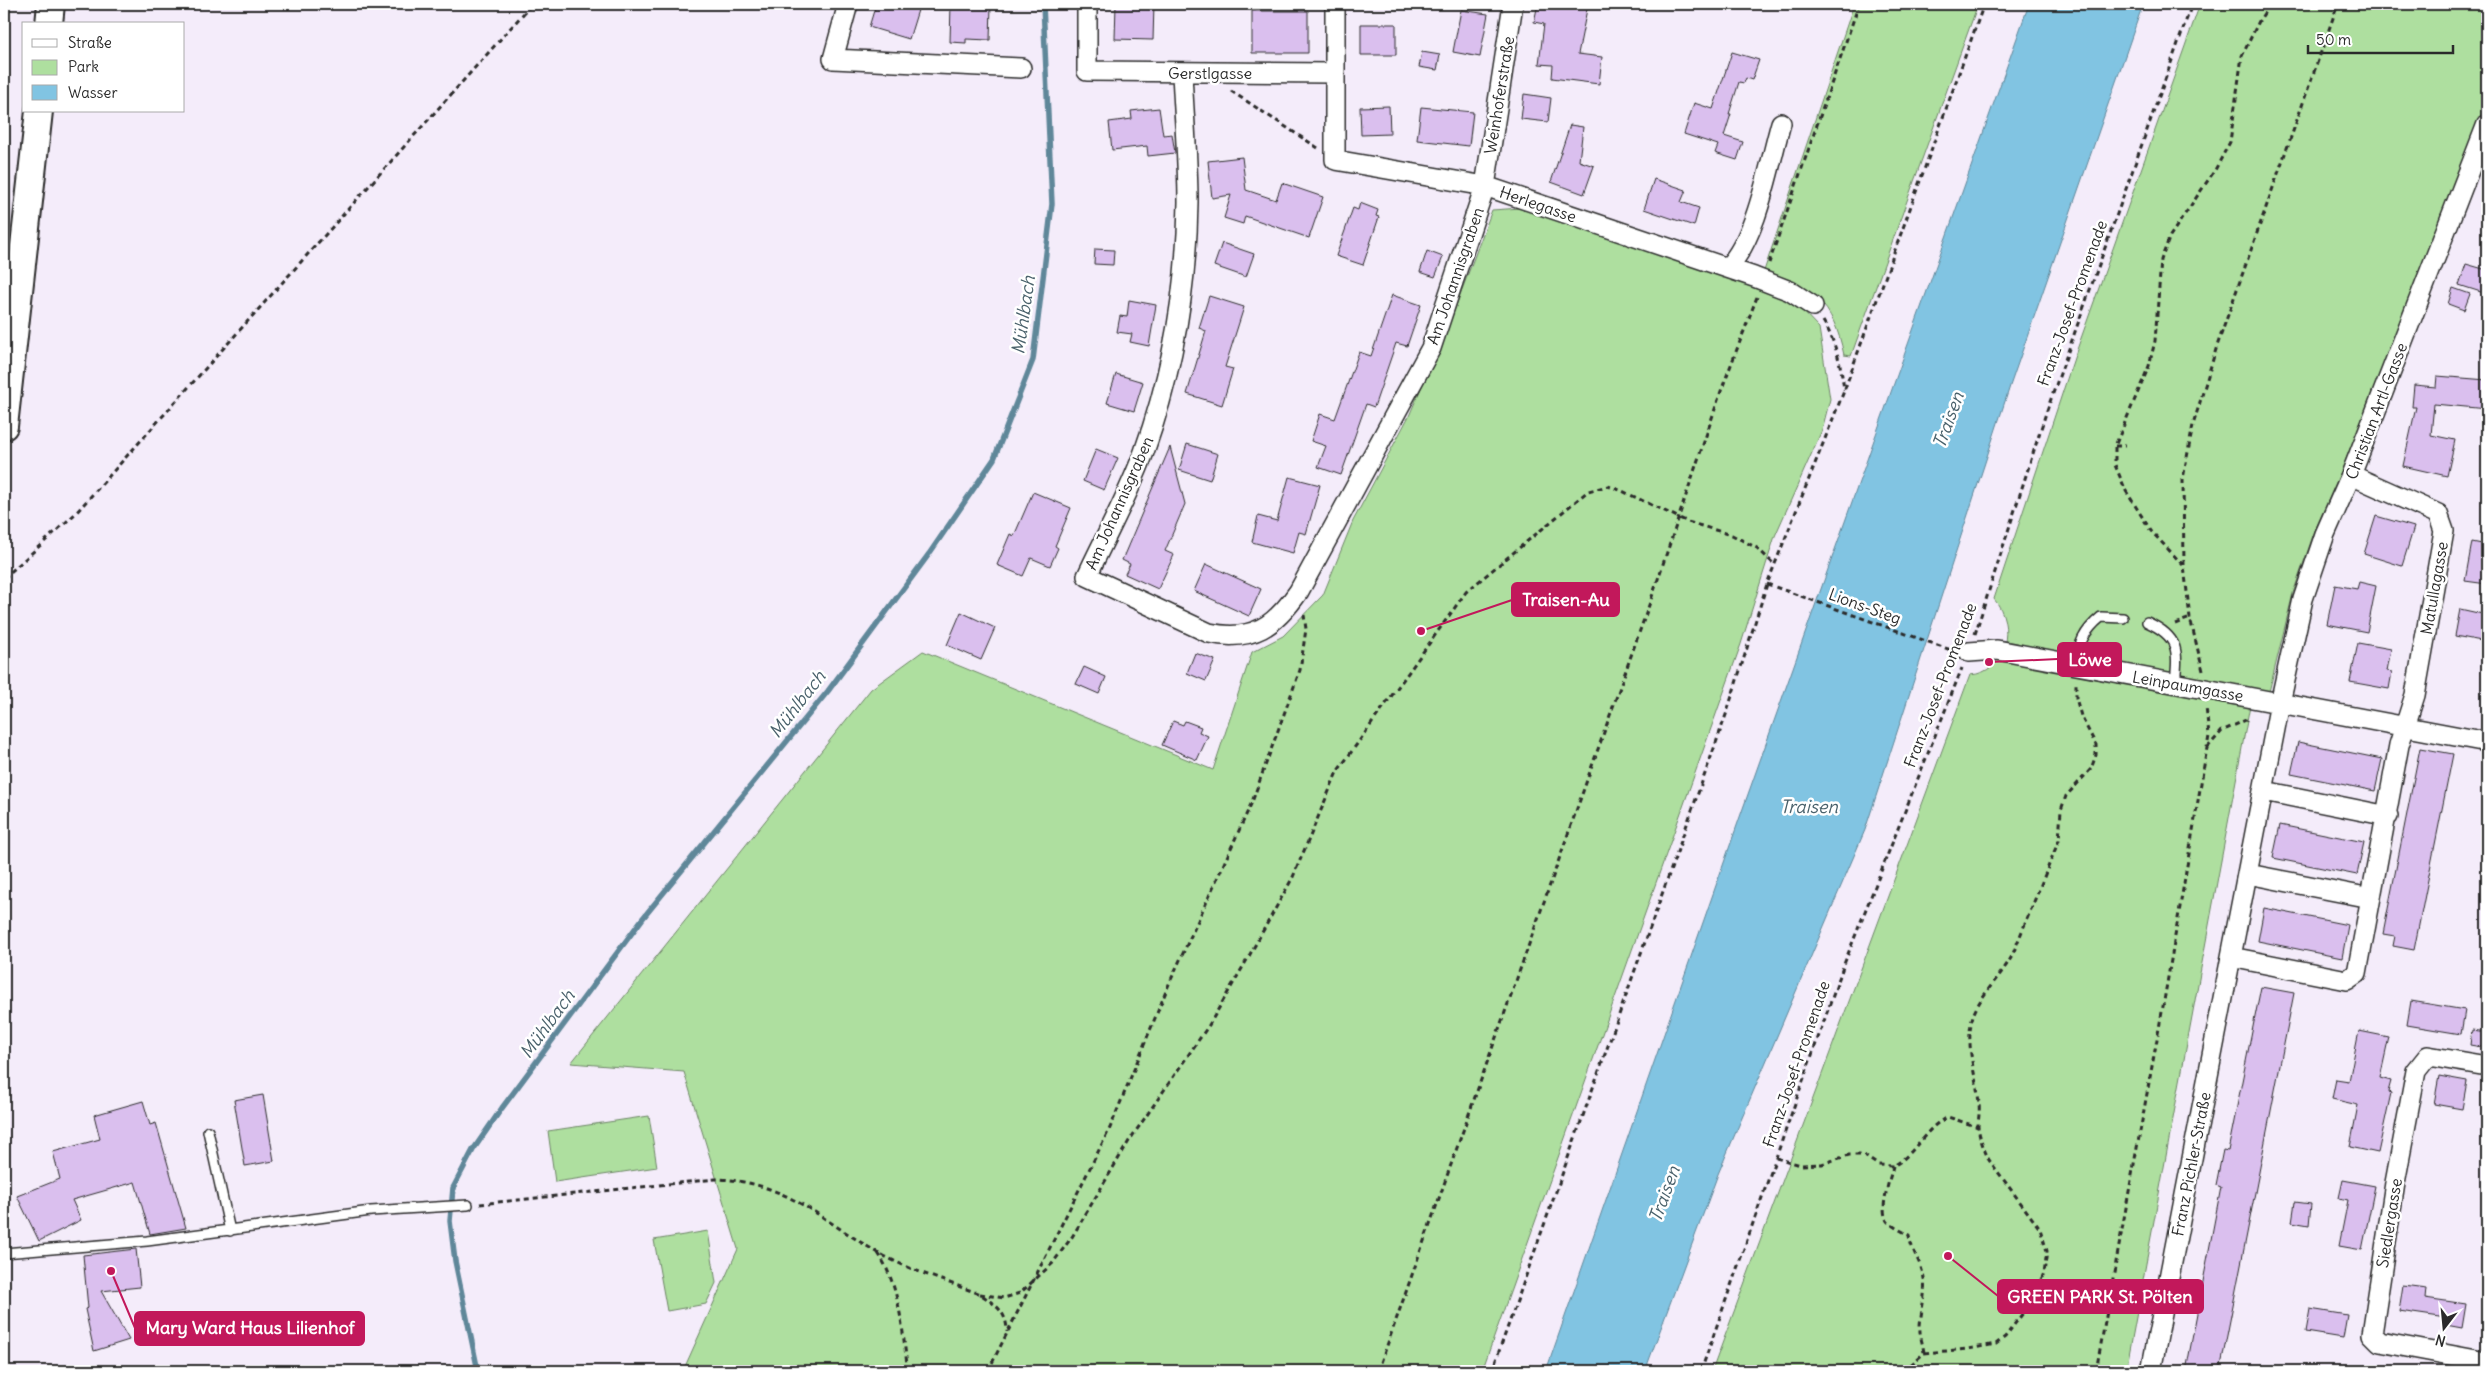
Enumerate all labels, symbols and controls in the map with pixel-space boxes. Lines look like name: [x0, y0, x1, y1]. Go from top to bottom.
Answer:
legend: [22, 22, 185, 112]
scale bar: [2308, 22, 2454, 54]
text: 50 m: [2316, 30, 2351, 49]
text: Straße: [68, 33, 112, 52]
street label: Weinhoferstraße: [1480, 35, 1518, 155]
text: Park: [68, 57, 99, 76]
street label: Gerstlgasse: [1168, 63, 1252, 83]
text: Wasser: [68, 83, 118, 102]
street label: Herlegasse: [1497, 182, 1579, 226]
street label: Am Johannisgraben: [1422, 205, 1488, 347]
street label: Franz-Josef-Promenade: [2033, 217, 2111, 389]
water label: Mühlbach: [1006, 274, 1040, 356]
street label: Christian Artl-Gasse: [2341, 340, 2411, 482]
water label: Traisen: [1927, 388, 1969, 451]
street label: Am Johannisgraben: [1081, 433, 1157, 573]
street label: Matullagasse: [2416, 540, 2452, 636]
callout: Traisen-Au: [1512, 583, 1619, 616]
street label: Lions-Steg: [1826, 584, 1904, 628]
text: Traisen-Au: [1522, 588, 1610, 611]
street label: Franz-Josef-Promenade: [1899, 600, 1981, 770]
callout: Löwe: [2058, 643, 2121, 676]
text: Löwe: [2068, 648, 2112, 671]
water label: Mühlbach: [764, 665, 831, 742]
street label: Leinpaumgasse: [2131, 666, 2245, 706]
water label: Traisen: [1780, 795, 1839, 818]
street label: Franz-Josef-Promenade: [1758, 978, 1834, 1150]
water label: Mühlbach: [514, 985, 580, 1063]
street label: Franz Pichler-Straße: [2167, 1090, 2215, 1238]
water label: Traisen: [1643, 1162, 1685, 1225]
street label: Siedlergasse: [2372, 1177, 2406, 1269]
callout: GREEN PARK St. Pölten: [1998, 1280, 2203, 1313]
text: GREEN PARK St. Pölten: [2007, 1285, 2193, 1308]
north arrow: [2418, 1302, 2468, 1352]
callout: Mary Ward Haus Lilienhof: [135, 1312, 364, 1345]
text: Mary Ward Haus Lilienhof: [145, 1316, 356, 1339]
text: N: [2433, 1331, 2448, 1350]

